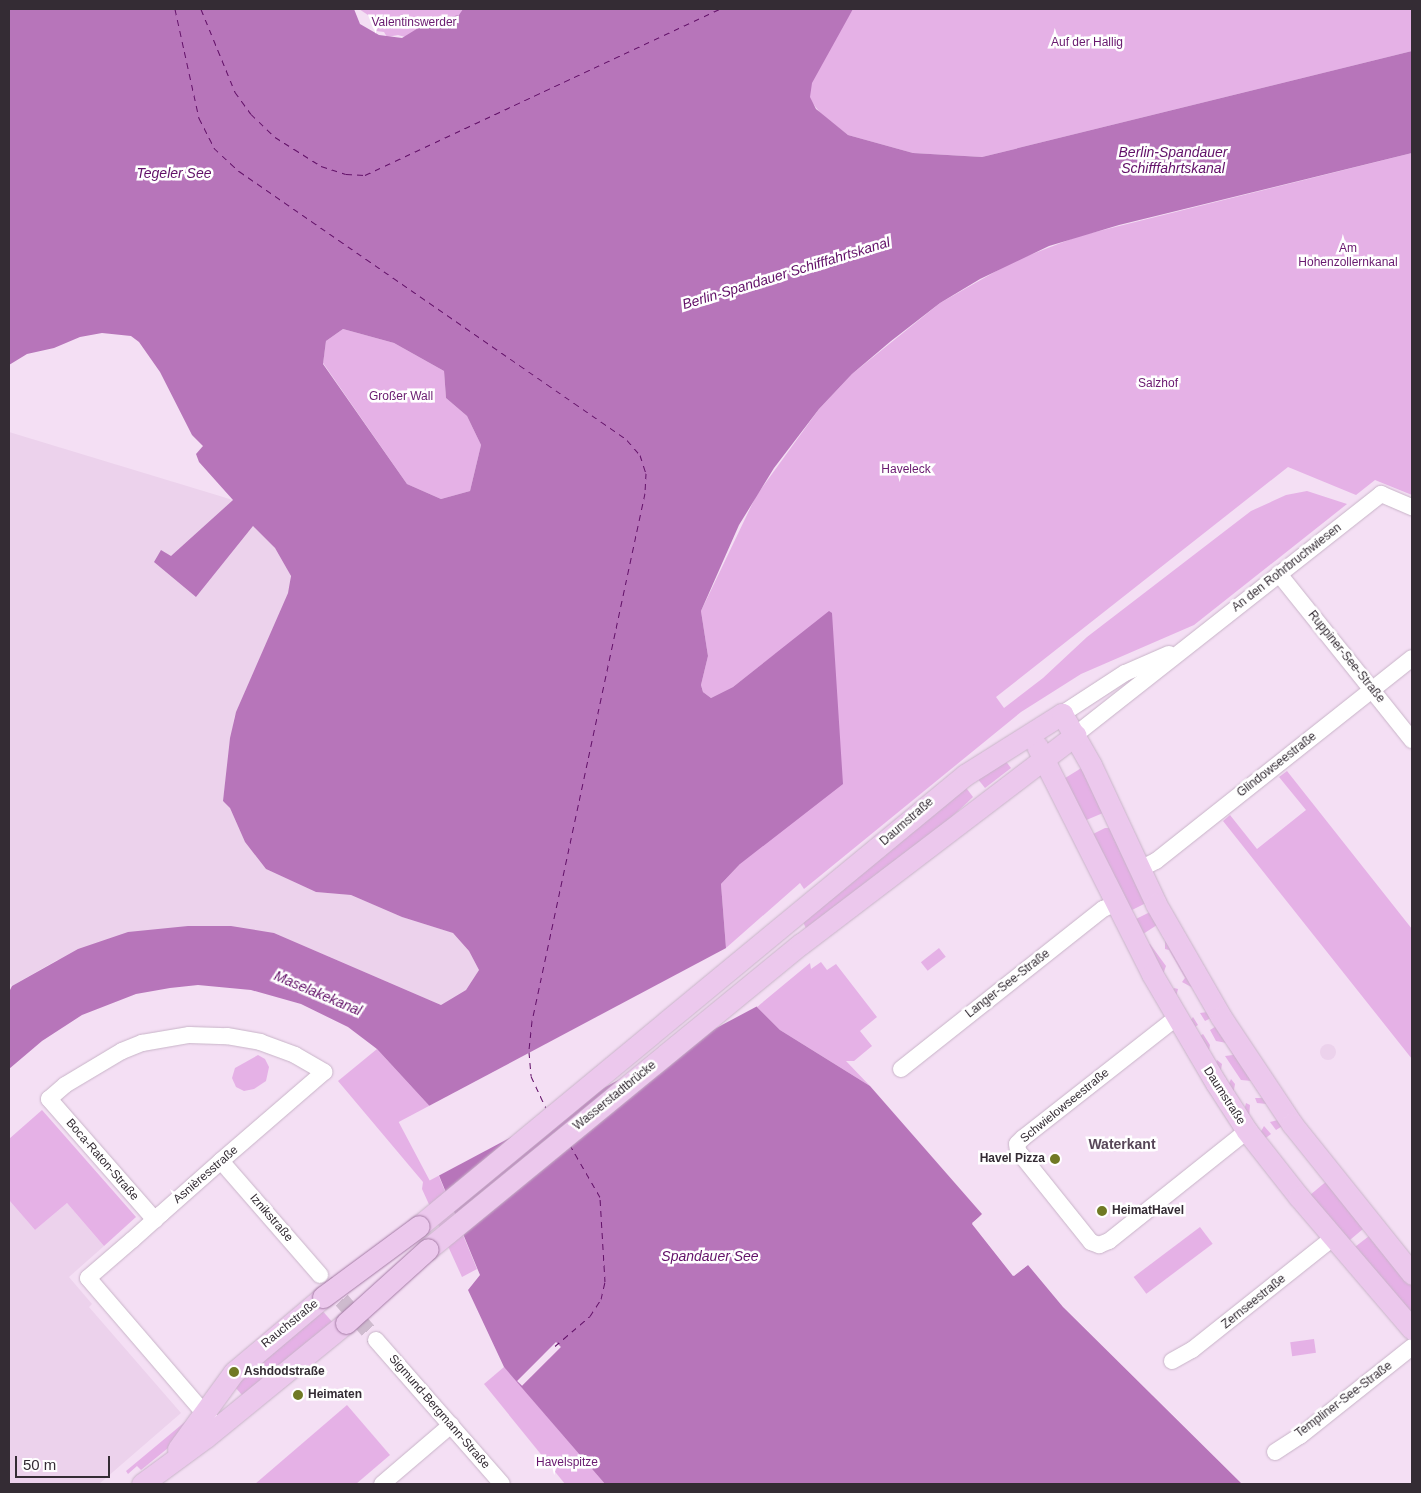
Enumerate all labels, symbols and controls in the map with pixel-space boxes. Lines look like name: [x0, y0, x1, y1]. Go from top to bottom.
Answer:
park label: Valentinswerder: [371, 16, 457, 30]
park label: Auf der Hallig: [1051, 36, 1123, 50]
water label: Berlin-Spandauer Schifffahrtskanal: [1119, 144, 1227, 176]
water label: Tegeler See: [137, 165, 211, 181]
water label: Berlin-Spandauer Schifffahrtskanal: [680, 233, 892, 313]
park label: Am Hohenzollernkanal: [1298, 242, 1398, 270]
park label: Salzhof: [1138, 377, 1178, 391]
park label: Großer Wall: [369, 390, 433, 404]
park label: Haveleck: [881, 463, 931, 477]
street label: An den Rohrbruchwiesen: [1229, 521, 1345, 615]
street label: Ruppiner-See-Straße: [1305, 608, 1387, 706]
street label: Glindowseestraße: [1234, 730, 1320, 800]
street label: Daumstraße: [877, 795, 937, 849]
street label: Langer-See-Straße: [963, 947, 1053, 1021]
water label: Maselakekanal: [272, 967, 364, 1019]
street label: Wasserstadtbrücke: [571, 1058, 659, 1134]
street label: Daumstraße: [1200, 1064, 1248, 1128]
street label: Schwielowseestraße: [1018, 1066, 1112, 1146]
street label: Boca-Raton-Straße: [63, 1116, 141, 1204]
district label: Waterkant: [1088, 1136, 1156, 1152]
street label: Asnièresstraße: [171, 1143, 241, 1207]
place label: Havel Pizza: [980, 1152, 1045, 1166]
marker: Havel Pizza: [1049, 1153, 1061, 1165]
street label: Iznikstraße: [246, 1191, 296, 1245]
place label: HeimatHavel: [1112, 1204, 1184, 1218]
marker: HeimatHavel: [1096, 1205, 1108, 1217]
water label: Spandauer See: [661, 1248, 759, 1264]
street label: Zernseestraße: [1219, 1272, 1289, 1332]
street label: Rauchstraße: [259, 1297, 321, 1351]
street label: Sigmund-Bergmann-Straße: [385, 1352, 493, 1472]
street label: Templiner-See-Straße: [1293, 1359, 1395, 1441]
place label: Ashdodstraße: [244, 1365, 325, 1379]
marker: Ashdodstraße: [228, 1366, 240, 1378]
place label: Heimaten: [308, 1388, 362, 1402]
marker: Heimaten: [292, 1389, 304, 1401]
scale bar: [18, 1446, 112, 1478]
text: 50 m: [23, 1456, 56, 1473]
park label: Havelspitze: [536, 1456, 598, 1470]

